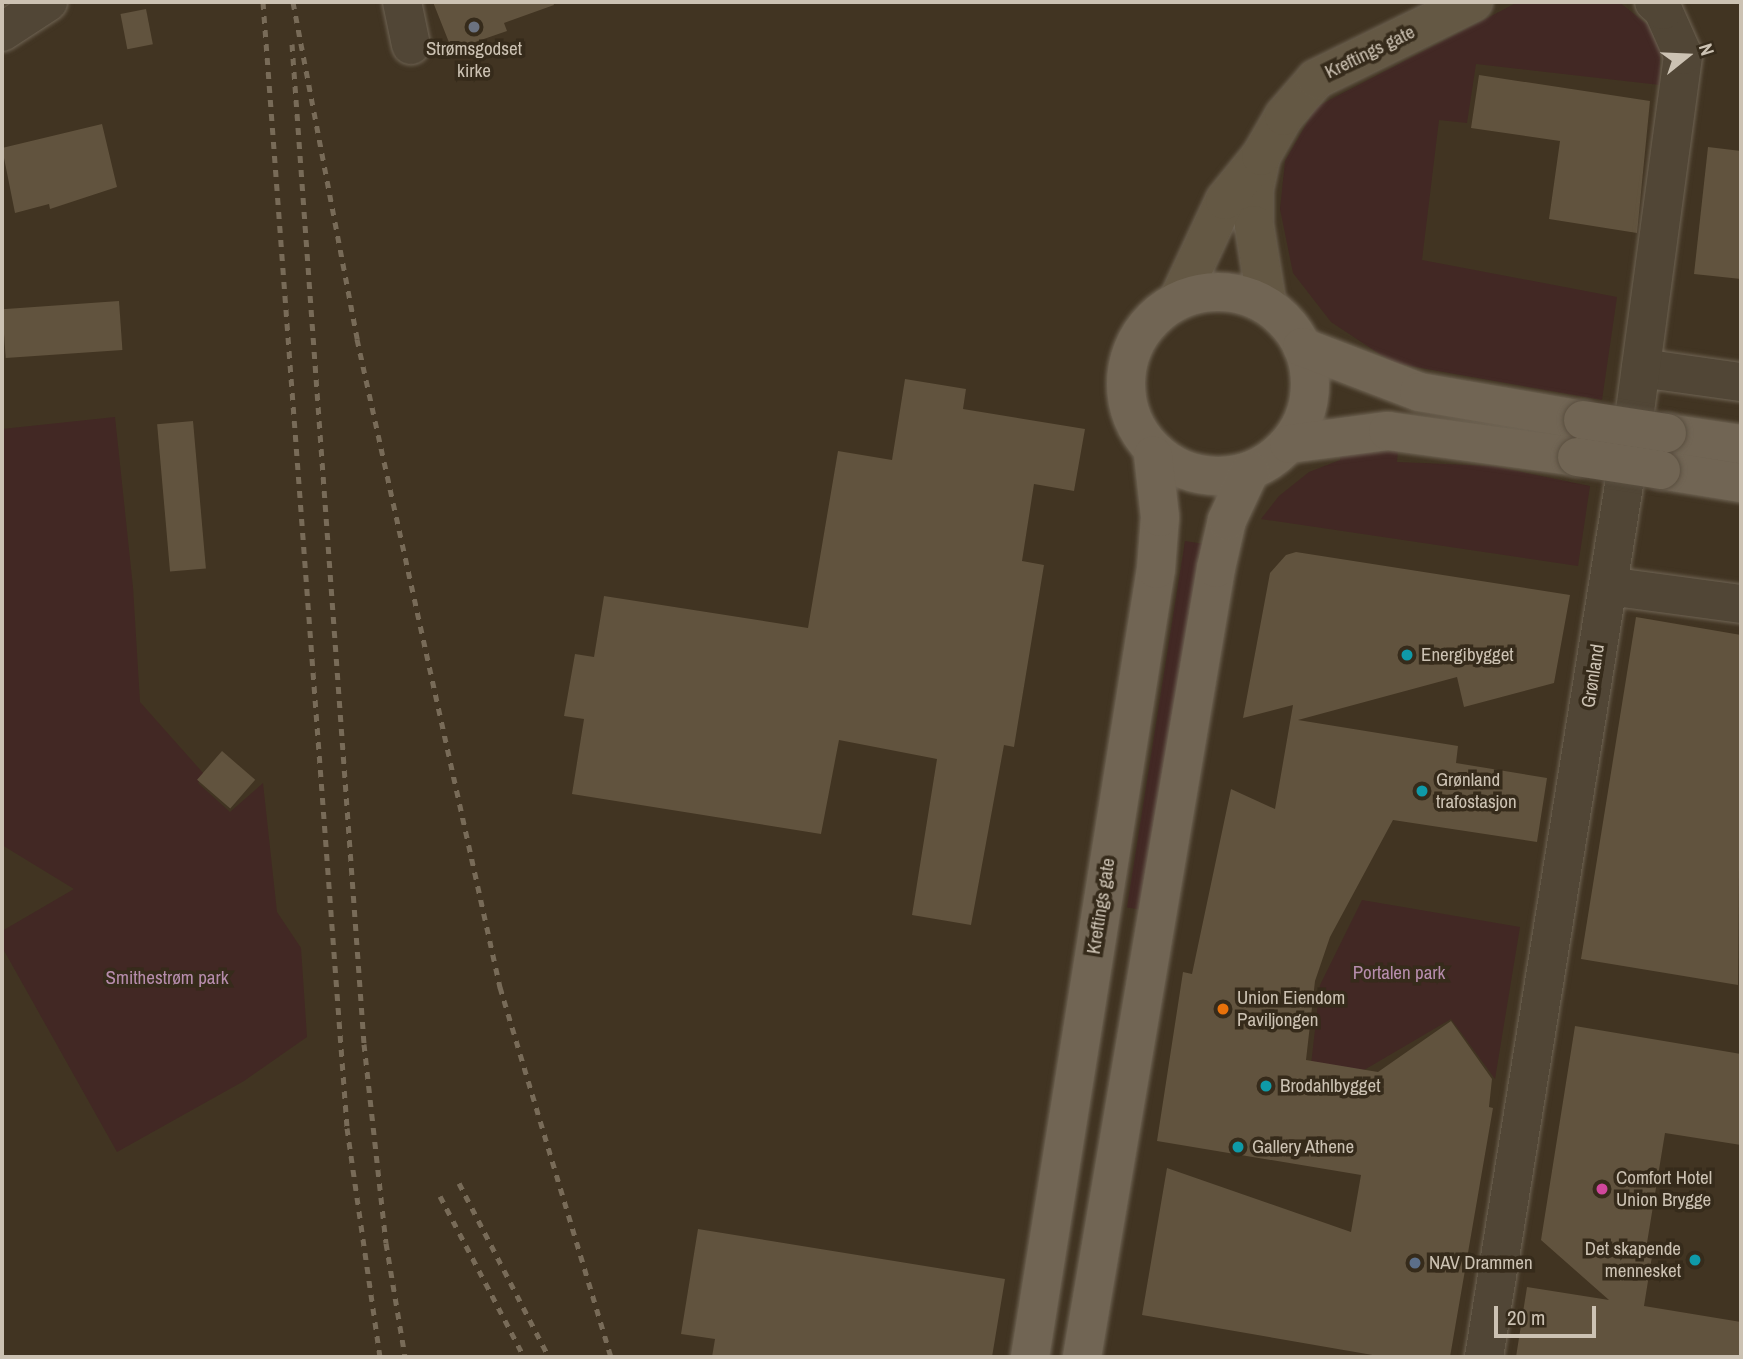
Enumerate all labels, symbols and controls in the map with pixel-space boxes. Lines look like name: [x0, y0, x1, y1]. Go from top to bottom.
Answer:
marker: Strømsgodset kirke: [466, 19, 482, 35]
street label: Kreftings gate: [1321, 20, 1419, 84]
north arrow: [1652, 21, 1722, 91]
place label: Strømsgodset kirke: [426, 38, 522, 82]
text: N: [1693, 40, 1721, 59]
street label: Grønland: [1577, 643, 1609, 709]
place label: Energibygget: [1421, 644, 1514, 666]
marker: Energibygget: [1399, 647, 1415, 663]
place label: Grønland trafostasjon: [1436, 769, 1517, 813]
marker: Grønland trafostasjon: [1414, 783, 1430, 799]
street label: Kreftings gate: [1082, 856, 1120, 956]
park label: Portalen park: [1353, 962, 1445, 984]
park label: Smithestrøm park: [106, 967, 228, 989]
place label: Union Eiendom Paviljongen: [1237, 987, 1345, 1031]
marker: Union Eiendom Paviljongen: [1215, 1001, 1231, 1017]
place label: Brodahlbygget: [1280, 1075, 1380, 1097]
marker: Brodahlbygget: [1258, 1078, 1274, 1094]
place label: Gallery Athene: [1252, 1136, 1355, 1158]
marker: Gallery Athene: [1230, 1139, 1246, 1155]
place label: Comfort Hotel Union Brygge: [1616, 1167, 1712, 1211]
marker: Comfort Hotel Union Brygge: [1594, 1181, 1610, 1197]
place label: Det skapende mennesket: [1585, 1238, 1681, 1282]
place label: NAV Drammen: [1429, 1252, 1533, 1274]
marker: Det skapende mennesket: [1687, 1252, 1703, 1268]
marker: NAV Drammen: [1407, 1255, 1423, 1271]
scale bar: [1498, 1292, 1600, 1336]
text: 20 m: [1507, 1303, 1545, 1332]

